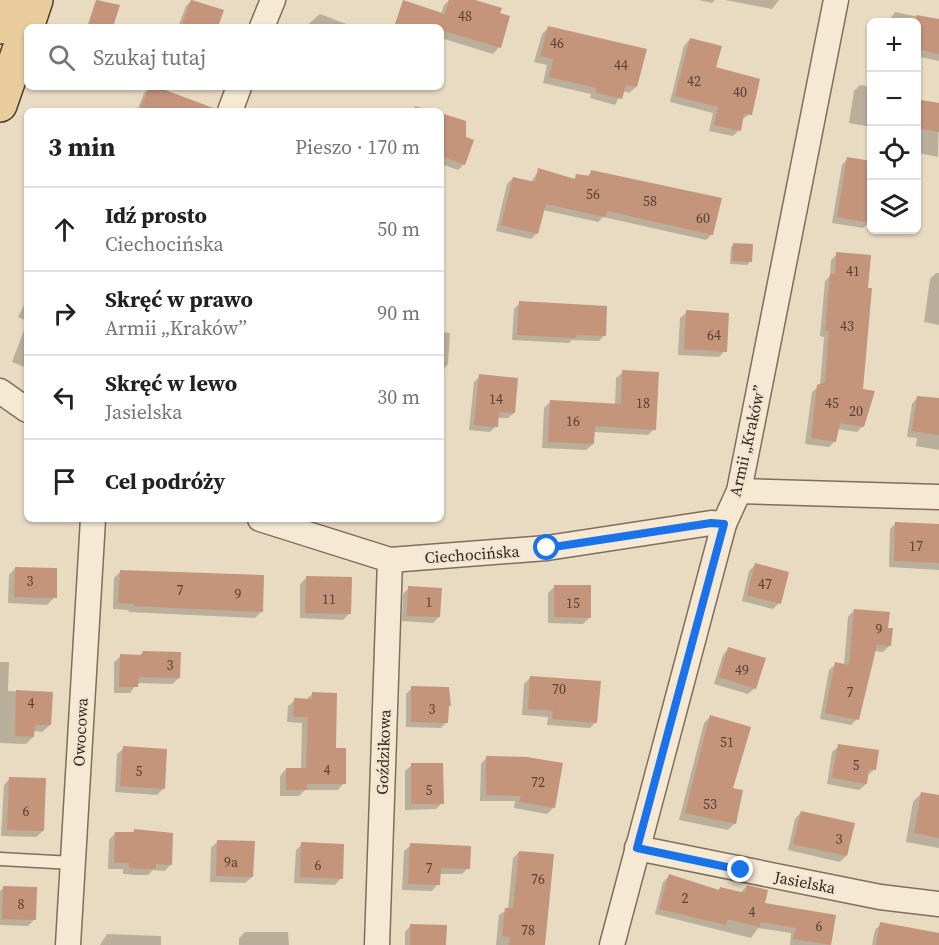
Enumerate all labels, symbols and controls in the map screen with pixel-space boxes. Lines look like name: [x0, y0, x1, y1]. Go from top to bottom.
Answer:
house number: 48: [458, 6, 472, 26]
map controls: [867, 18, 921, 234]
button: +: [867, 18, 921, 72]
search box: [24, 24, 444, 90]
house number: 46: [550, 33, 564, 53]
icon: search: [45, 41, 78, 74]
text: Szukaj tutaj: [93, 42, 206, 72]
house number: 44: [614, 55, 628, 75]
house number: 42: [687, 71, 701, 91]
button: −: [867, 72, 921, 126]
house number: 40: [733, 82, 747, 102]
button: locate: [867, 126, 921, 180]
text: 3 min: [48, 129, 115, 165]
text: Pieszo · 170 m: [295, 133, 420, 161]
button: layers: [867, 180, 921, 234]
house number: 56: [586, 184, 600, 204]
house number: 58: [643, 191, 657, 211]
text: Idź prosto: [105, 200, 207, 230]
house number: 60: [696, 208, 710, 228]
icon: ahead: [48, 213, 81, 246]
text: 50 m: [377, 215, 420, 243]
text: Ciechocińska: [105, 230, 224, 258]
house number: 41: [846, 261, 860, 281]
text: Skręć w prawo: [105, 284, 253, 314]
icon: right: [48, 297, 81, 330]
text: 90 m: [377, 299, 420, 327]
text: Armii „Kraków”: [105, 314, 247, 342]
house number: 43: [840, 316, 854, 336]
house number: 64: [707, 325, 721, 345]
text: Skręć w lewo: [105, 368, 237, 398]
icon: left: [48, 381, 81, 414]
text: 30 m: [377, 383, 420, 411]
street label: Armii „Kraków”: [724, 383, 771, 499]
house number: 14: [489, 389, 503, 409]
house number: 18: [636, 393, 650, 413]
house number: 45: [825, 393, 839, 413]
text: Jasielska: [105, 398, 182, 426]
house number: 20: [849, 401, 863, 421]
house number: 16: [566, 411, 580, 431]
icon: arrive: [48, 465, 81, 498]
text: Cel podróży: [105, 466, 225, 496]
route start: [533, 534, 559, 560]
house number: 17: [909, 536, 923, 556]
street label: Ciechocińska: [424, 540, 521, 568]
house number: 3: [27, 571, 34, 591]
house number: 47: [758, 574, 772, 594]
house number: 7: [177, 580, 184, 600]
house number: 9: [235, 584, 242, 604]
house number: 11: [322, 589, 336, 609]
house number: 1: [426, 592, 433, 612]
house number: 15: [566, 593, 580, 613]
house number: 9: [876, 619, 883, 639]
house number: 3: [167, 655, 174, 675]
house number: 49: [735, 660, 749, 680]
house number: 70: [552, 679, 566, 699]
house number: 7: [847, 682, 854, 702]
house number: 4: [28, 693, 35, 713]
street label: Owocowa: [67, 696, 93, 767]
house number: 3: [429, 699, 436, 719]
street label: Goździkowa: [371, 708, 396, 795]
house number: 51: [720, 732, 734, 752]
house number: 5: [853, 755, 860, 775]
house number: 4: [324, 760, 331, 780]
house number: 5: [136, 761, 143, 781]
house number: 72: [531, 772, 545, 792]
house number: 5: [426, 780, 433, 800]
house number: 53: [703, 794, 717, 814]
house number: 6: [23, 801, 30, 821]
house number: 3: [836, 829, 843, 849]
house number: 9a: [224, 852, 239, 872]
house number: 6: [315, 855, 322, 875]
route end: [727, 856, 753, 882]
house number: 7: [426, 858, 433, 878]
street label: Jasielska: [772, 865, 838, 899]
house number: 76: [531, 869, 545, 889]
house number: 2: [682, 888, 689, 908]
house number: 8: [18, 894, 25, 914]
house number: 4: [749, 902, 756, 922]
house number: 6: [816, 916, 823, 936]
house number: 78: [521, 920, 535, 940]

